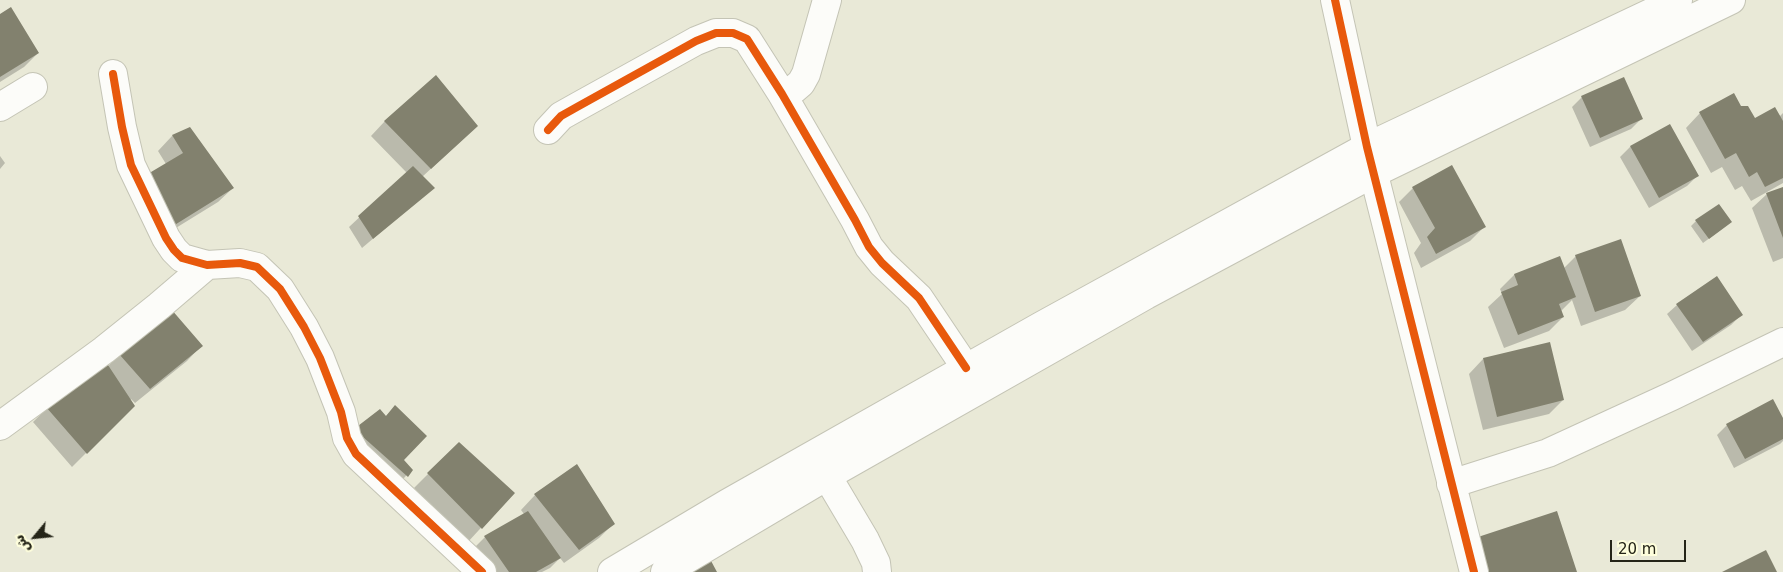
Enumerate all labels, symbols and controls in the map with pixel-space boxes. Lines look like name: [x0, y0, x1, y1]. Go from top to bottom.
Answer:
north arrow: [10, 512, 60, 562]
scale bar: [1613, 530, 1689, 562]
text: ش: [10, 532, 33, 556]
text: 20 m: [1618, 540, 1656, 558]

